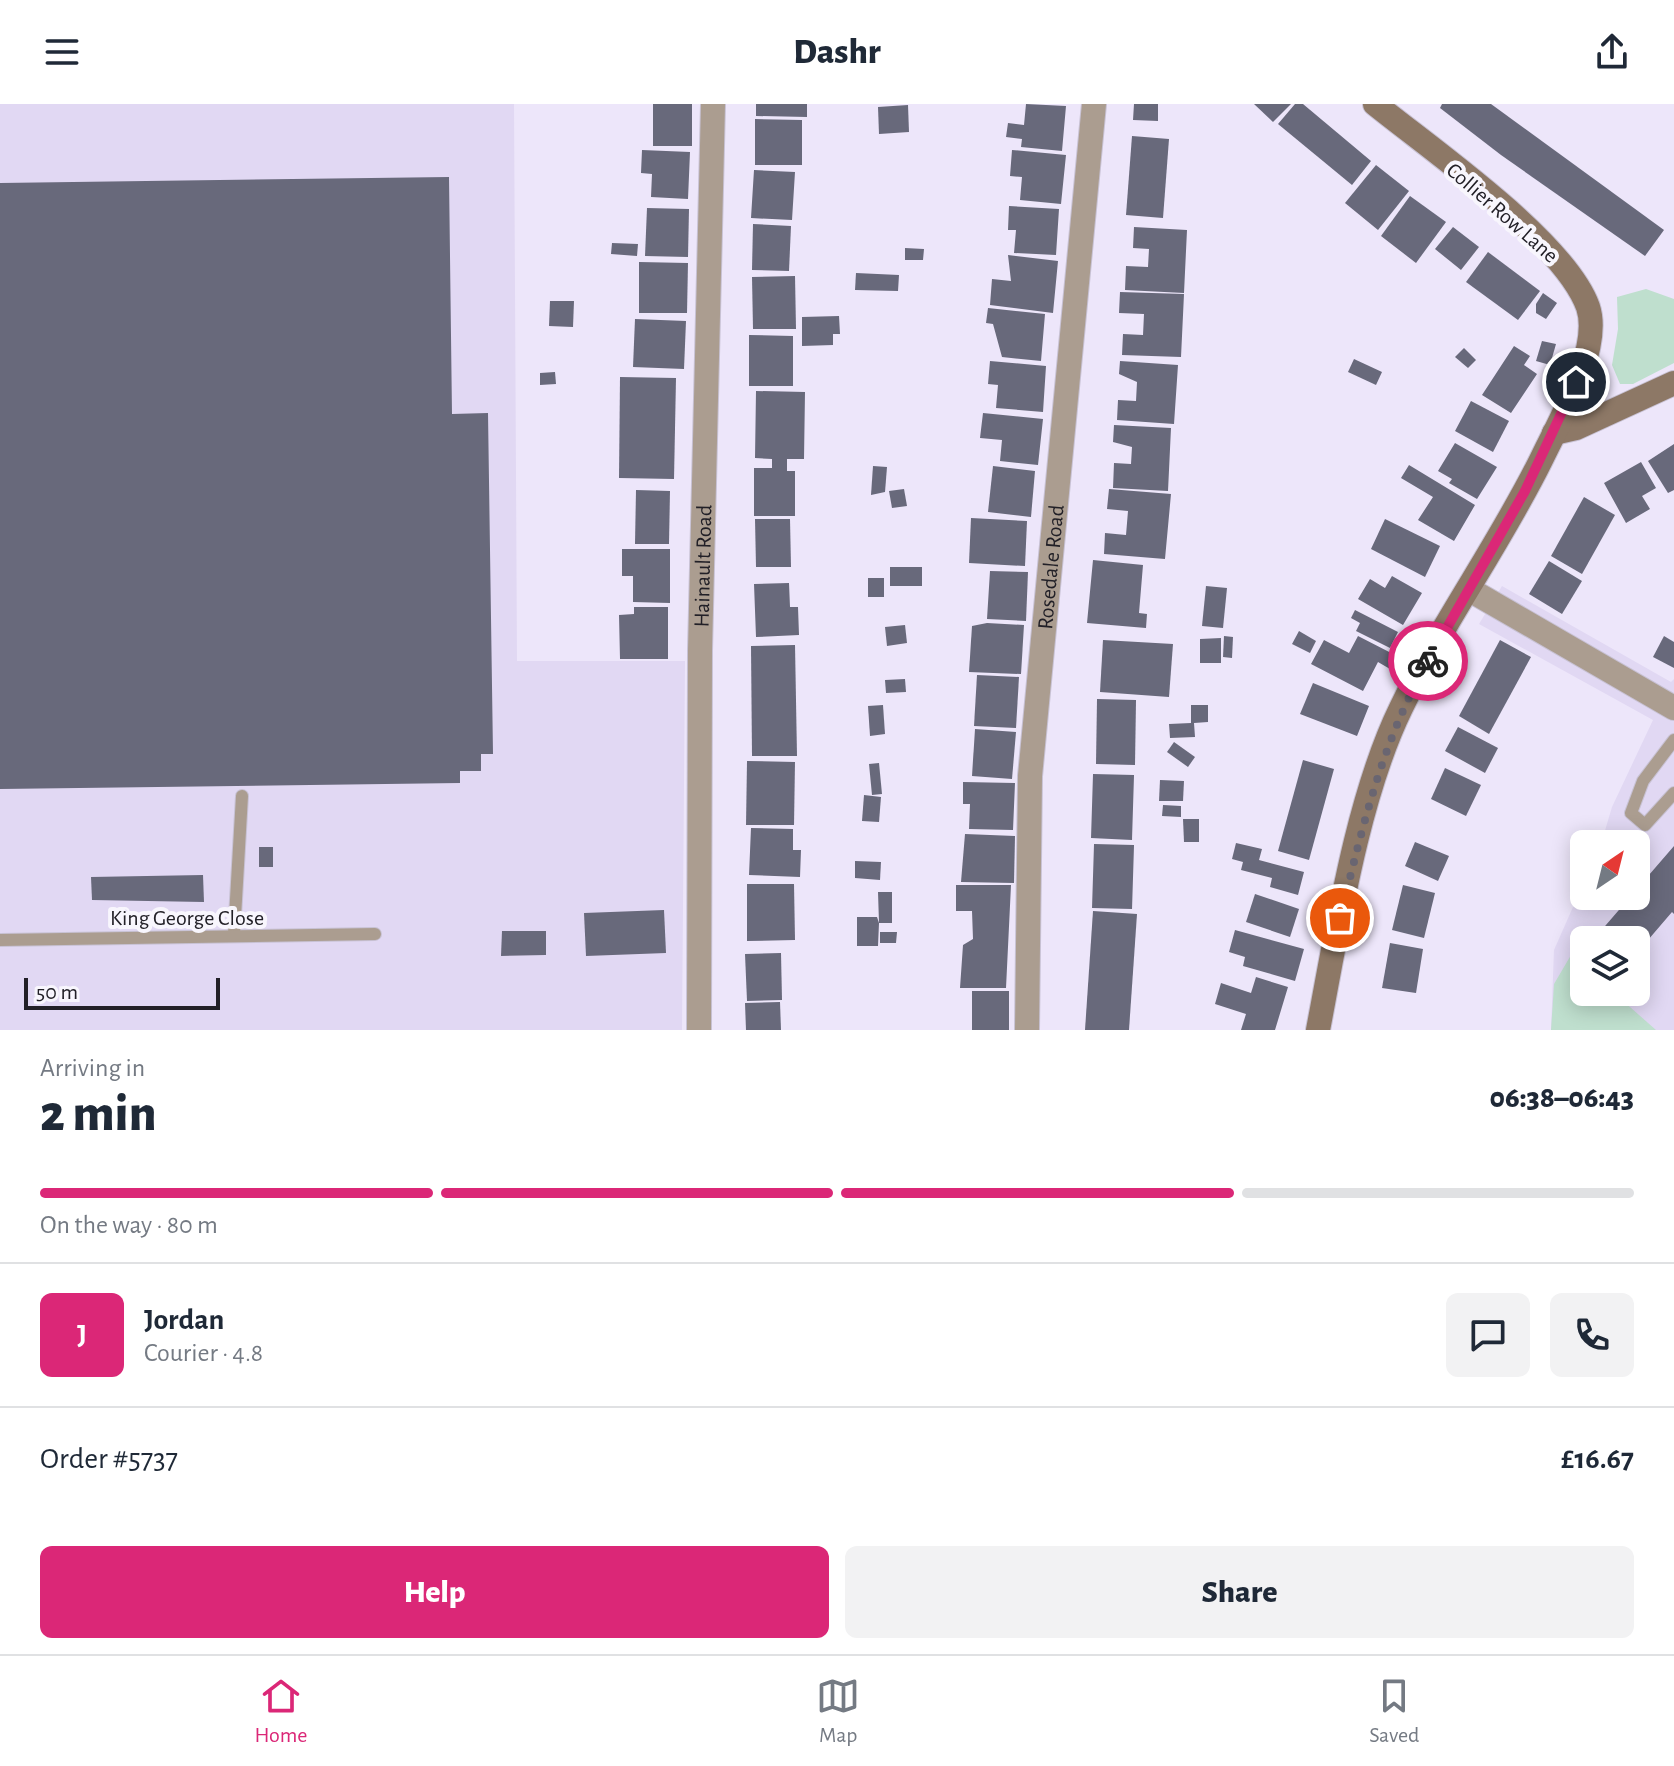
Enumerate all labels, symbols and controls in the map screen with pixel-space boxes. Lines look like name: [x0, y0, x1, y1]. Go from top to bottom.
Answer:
icon: menu: [40, 30, 84, 74]
icon: share: [1590, 30, 1634, 74]
text: Dashr: [793, 34, 881, 70]
street label: Collier Row Lane: [1442, 159, 1562, 267]
pin: [1542, 348, 1610, 416]
icon: home: [1554, 360, 1598, 404]
street label: Hainault Road: [691, 504, 715, 628]
street label: Rosedale Road: [1034, 504, 1068, 630]
courier: [1388, 621, 1468, 701]
icon: bike: [1406, 639, 1450, 683]
north arrow: [1570, 830, 1650, 910]
map controls: [1570, 830, 1650, 1006]
pin: [1306, 884, 1374, 952]
icon: bag: [1318, 896, 1362, 940]
street label: King George Close: [110, 907, 264, 929]
button: layers: [1570, 926, 1650, 1006]
scale bar: [24, 974, 220, 1010]
text: 50 m: [36, 981, 78, 1003]
text: Arriving in: [40, 1055, 145, 1081]
text: 06:38–06:43: [1489, 1083, 1634, 1113]
text: 2 min: [40, 1088, 156, 1140]
text: On the way · 80 m: [40, 1212, 218, 1238]
button: chat: [1446, 1293, 1530, 1377]
button: phone: [1550, 1293, 1634, 1377]
text: Jordan: [144, 1305, 224, 1335]
text: J: [77, 1320, 87, 1350]
text: Courier · 4.8: [144, 1340, 263, 1366]
text: Order #5737: [40, 1444, 178, 1474]
text: £16.67: [1561, 1444, 1634, 1474]
button: Help: [40, 1546, 829, 1638]
button: Share: [845, 1546, 1634, 1638]
tab: Home: [254, 1674, 307, 1748]
tab: Map: [816, 1674, 860, 1748]
tab: Saved: [1369, 1674, 1420, 1748]

